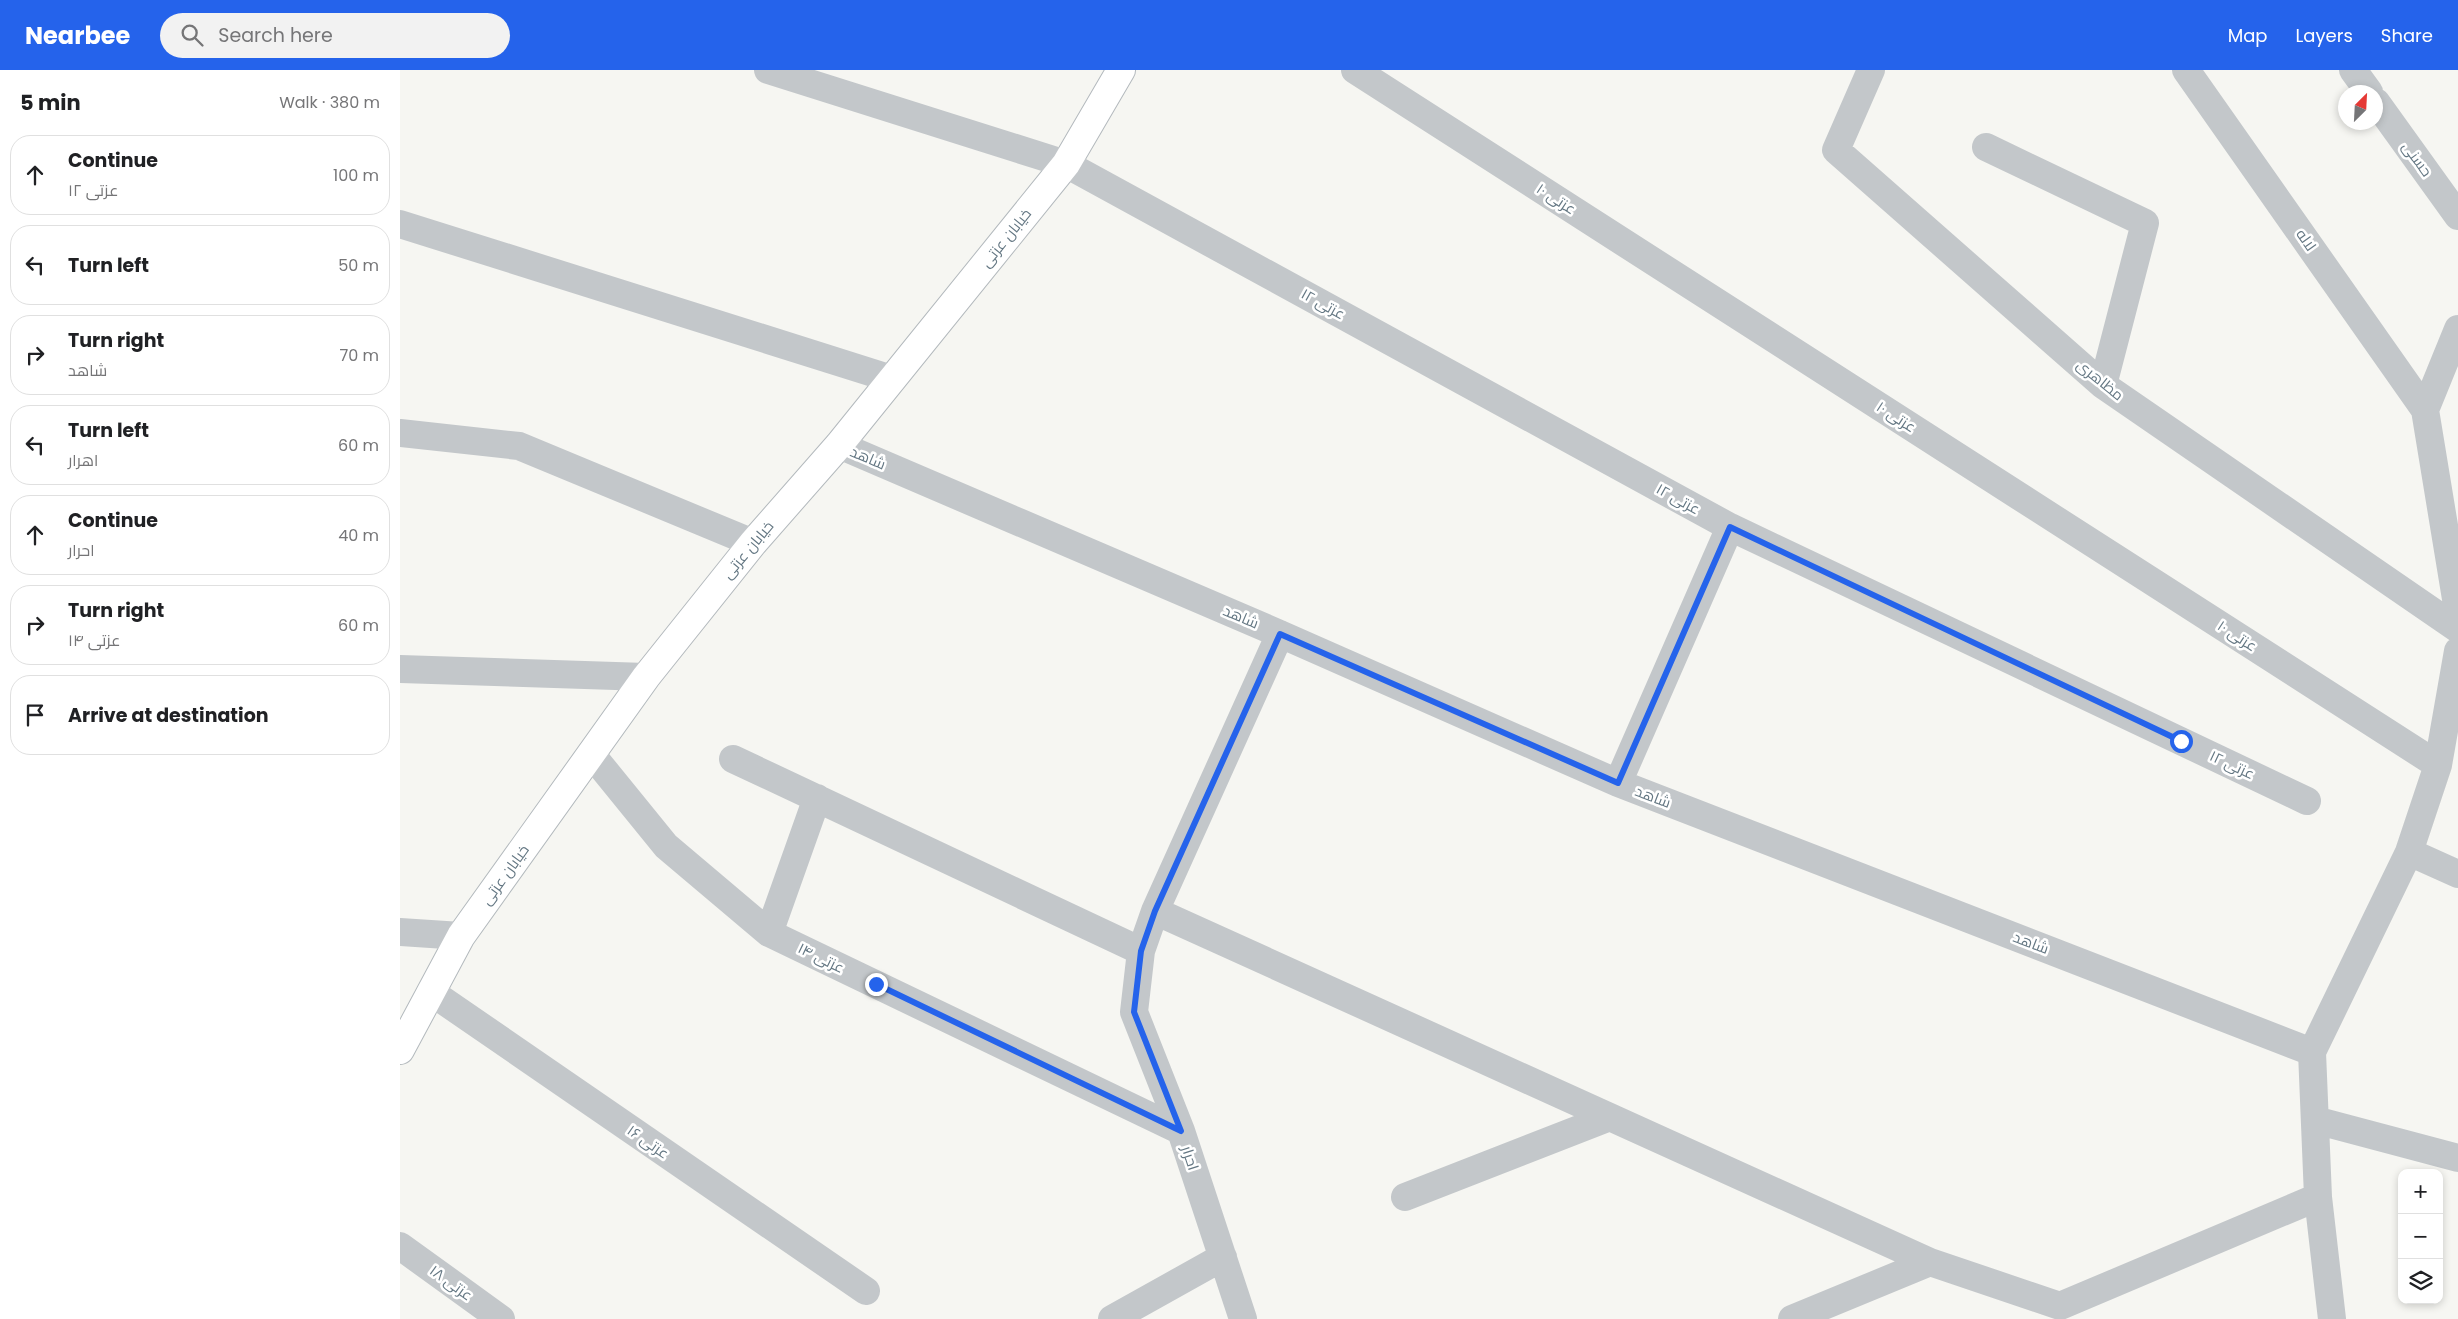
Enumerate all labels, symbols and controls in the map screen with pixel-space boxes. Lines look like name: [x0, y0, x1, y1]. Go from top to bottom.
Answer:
search box: [160, 13, 510, 58]
text: Nearbee: [25, 19, 130, 52]
icon: search: [178, 21, 206, 49]
text: Search here: [218, 22, 333, 49]
text: Map: [2228, 23, 2268, 48]
text: Layers: [2296, 23, 2353, 48]
text: Share: [2381, 23, 2433, 48]
north arrow: [2338, 85, 2383, 130]
text: 5 min: [20, 88, 81, 117]
text: Walk · 380 m: [279, 91, 380, 114]
street label: حسنی: [2397, 137, 2437, 181]
text: Continue: [68, 147, 158, 174]
icon: ahead: [21, 161, 49, 189]
text: 100 m: [333, 164, 379, 187]
street label: عزتی ۱۰: [1533, 178, 1580, 219]
text: عزتی ۱۲: [68, 179, 118, 202]
street label: خیابان عزتی: [975, 204, 1036, 272]
street label: لاله: [2291, 224, 2321, 255]
icon: left: [21, 251, 49, 279]
text: Turn left: [68, 252, 149, 279]
text: 50 m: [338, 254, 379, 277]
street label: عزتی ۱۲: [1298, 283, 1349, 324]
text: Turn right: [68, 327, 164, 354]
icon: right: [21, 341, 49, 369]
text: 70 m: [339, 344, 379, 367]
street label: مظاهری: [2072, 354, 2128, 405]
text: شاهد: [68, 359, 107, 382]
street label: عزتی ۱۰: [1873, 396, 1920, 437]
text: Turn left: [68, 417, 149, 444]
icon: left: [21, 431, 49, 459]
text: 60 m: [338, 434, 379, 457]
street label: شاهد: [847, 441, 889, 474]
text: اهرار: [68, 449, 98, 472]
street label: عزتی ۱۲: [1653, 478, 1704, 519]
text: Continue: [68, 507, 158, 534]
street label: خیابان عزتی: [717, 516, 778, 583]
icon: ahead: [21, 521, 49, 549]
text: 40 m: [338, 524, 379, 547]
text: احرار: [68, 539, 95, 562]
text: Turn right: [68, 597, 164, 624]
street label: شاهد: [1220, 600, 1262, 633]
icon: right: [21, 611, 49, 639]
text: 60 m: [338, 614, 379, 637]
street label: عزتی ۱۰: [2214, 615, 2261, 656]
text: عزتی ۱۴: [68, 629, 121, 652]
icon: arrive: [21, 701, 49, 729]
text: Arrive at destination: [68, 702, 269, 729]
route start: [2170, 730, 2193, 753]
street label: عزتی ۱۲: [2206, 745, 2258, 784]
street label: شاهد: [1632, 780, 1674, 813]
street label: خیابان عزتی: [475, 840, 534, 909]
street label: شاهد: [2010, 926, 2052, 959]
street label: عزتی ۱۴: [794, 937, 848, 978]
route end: [865, 973, 888, 996]
street label: عزتی ۱۶: [623, 1120, 673, 1164]
street label: احرار: [1176, 1142, 1204, 1173]
map controls: [2398, 1169, 2443, 1304]
button: +: [2398, 1169, 2443, 1214]
button: −: [2398, 1214, 2443, 1259]
button: layers: [2398, 1259, 2443, 1304]
street label: عزتی ۱۸: [425, 1260, 477, 1305]

